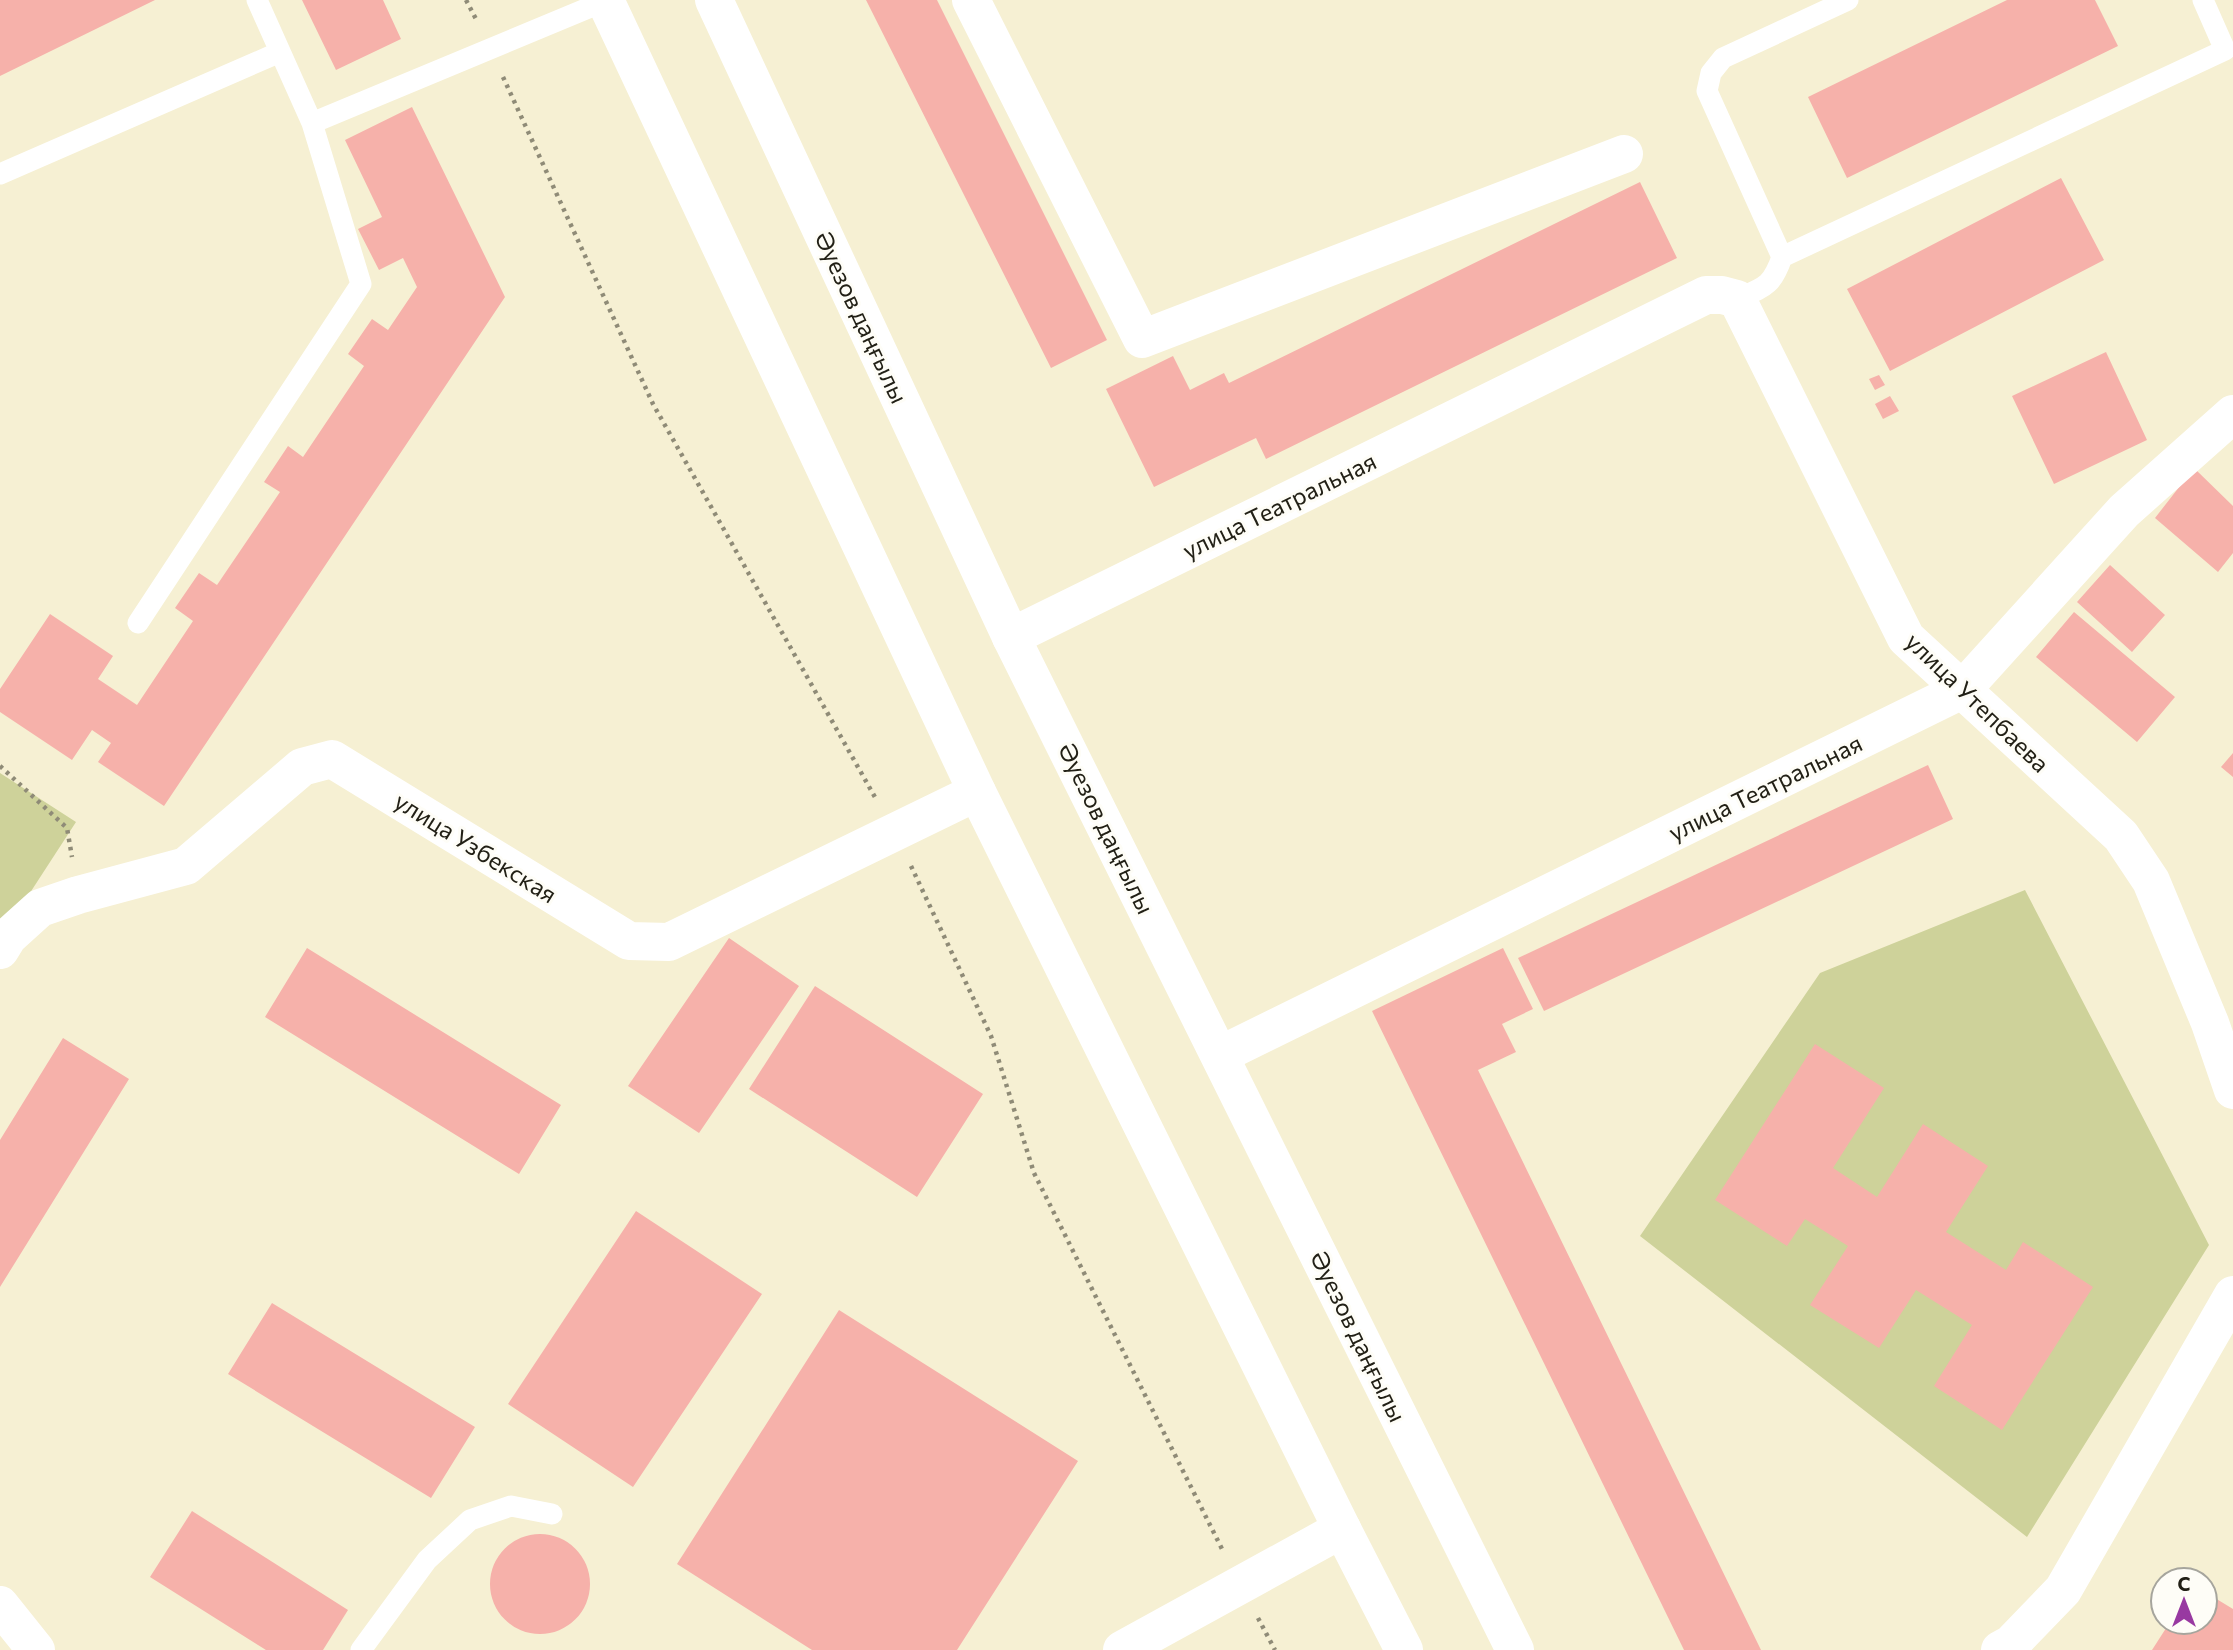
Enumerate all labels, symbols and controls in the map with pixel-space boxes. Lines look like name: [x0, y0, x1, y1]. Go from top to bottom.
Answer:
street label: Әуезов даңғылы: [809, 226, 915, 408]
street label: улица Театральная: [1178, 446, 1380, 564]
street label: улица Утепбаева: [1900, 626, 2056, 778]
street label: улица Театральная: [1664, 728, 1866, 846]
street label: Әуезов даңғылы: [1053, 738, 1161, 918]
street label: улица Узбекская: [390, 786, 562, 908]
street label: Әуезов даңғылы: [1305, 1246, 1413, 1426]
north arrow: [2149, 1566, 2219, 1636]
text: С: [2178, 1572, 2191, 1595]

